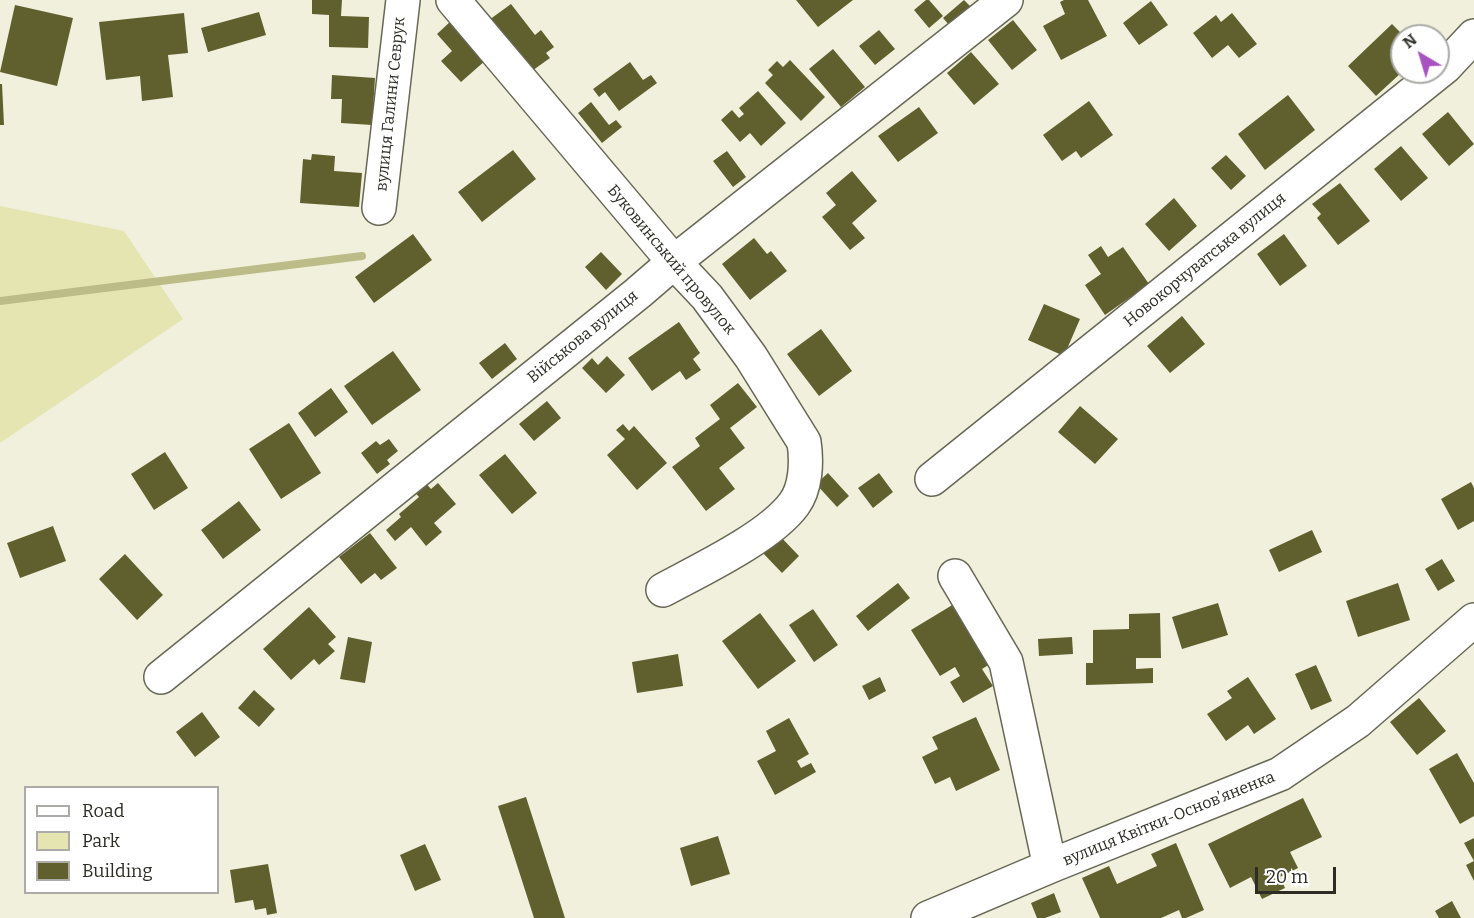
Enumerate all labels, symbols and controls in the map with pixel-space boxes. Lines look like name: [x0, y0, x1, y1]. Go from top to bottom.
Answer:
street label: вулиця Галини Севрук: [372, 16, 410, 192]
north arrow: [1390, 24, 1450, 84]
text: N: [1399, 30, 1421, 52]
street label: Буковинський провулок: [603, 181, 739, 339]
street label: Новокорчуватська вулиця: [1120, 189, 1290, 331]
street label: Військова вулиця: [524, 287, 642, 387]
street label: вулиця Квітки-Основ’яненка: [1060, 768, 1278, 870]
legend: [24, 786, 219, 894]
text: Road: [82, 800, 124, 822]
text: Park: [82, 830, 120, 852]
scale bar: [1258, 855, 1339, 893]
text: Building: [82, 860, 153, 882]
text: 20 m: [1266, 866, 1308, 888]

